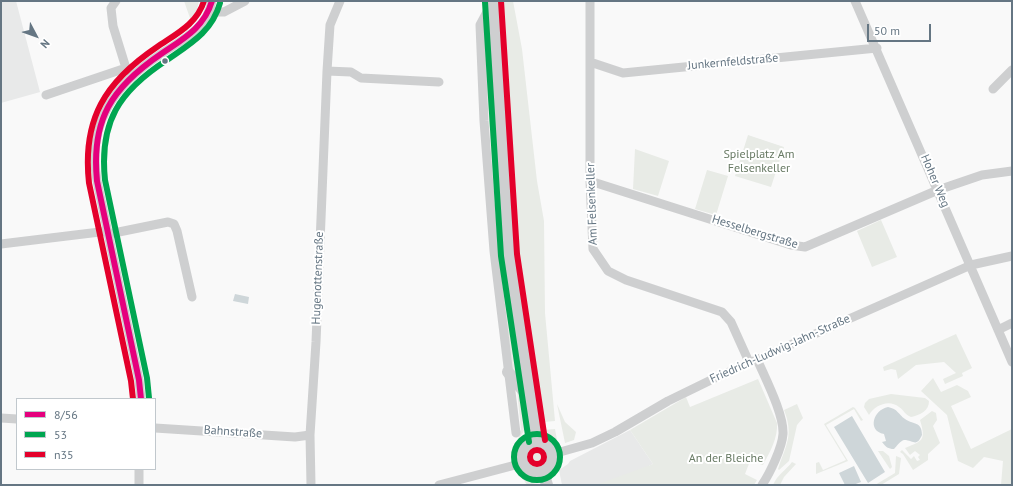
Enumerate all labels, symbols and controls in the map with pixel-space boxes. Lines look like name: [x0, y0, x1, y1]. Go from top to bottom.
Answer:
north arrow: [16, 16, 56, 56]
scale bar: [869, 16, 933, 42]
text: 50 m: [874, 23, 900, 38]
text: N: [37, 37, 53, 51]
street label: Junkernfeldstraße: [687, 51, 779, 73]
unlabelled marker: [160, 56, 170, 66]
park label: Spielplatz Am Felsenkeller: [723, 148, 795, 176]
street label: Hoher Weg: [917, 152, 953, 210]
street label: Am Felsenkeller: [583, 163, 601, 245]
street label: Hesselbergstraße: [710, 212, 800, 252]
street label: Hugenottenstraße: [309, 231, 327, 325]
street label: Friedrich-Ludwig-Jahn-Straße: [708, 312, 852, 386]
legend: [16, 398, 156, 470]
text: 8/56: [54, 407, 78, 422]
street label: Bahnstraße: [203, 423, 263, 441]
text: 53: [54, 427, 67, 442]
text: n35: [54, 447, 74, 462]
park label: An der Bleiche: [689, 452, 763, 466]

